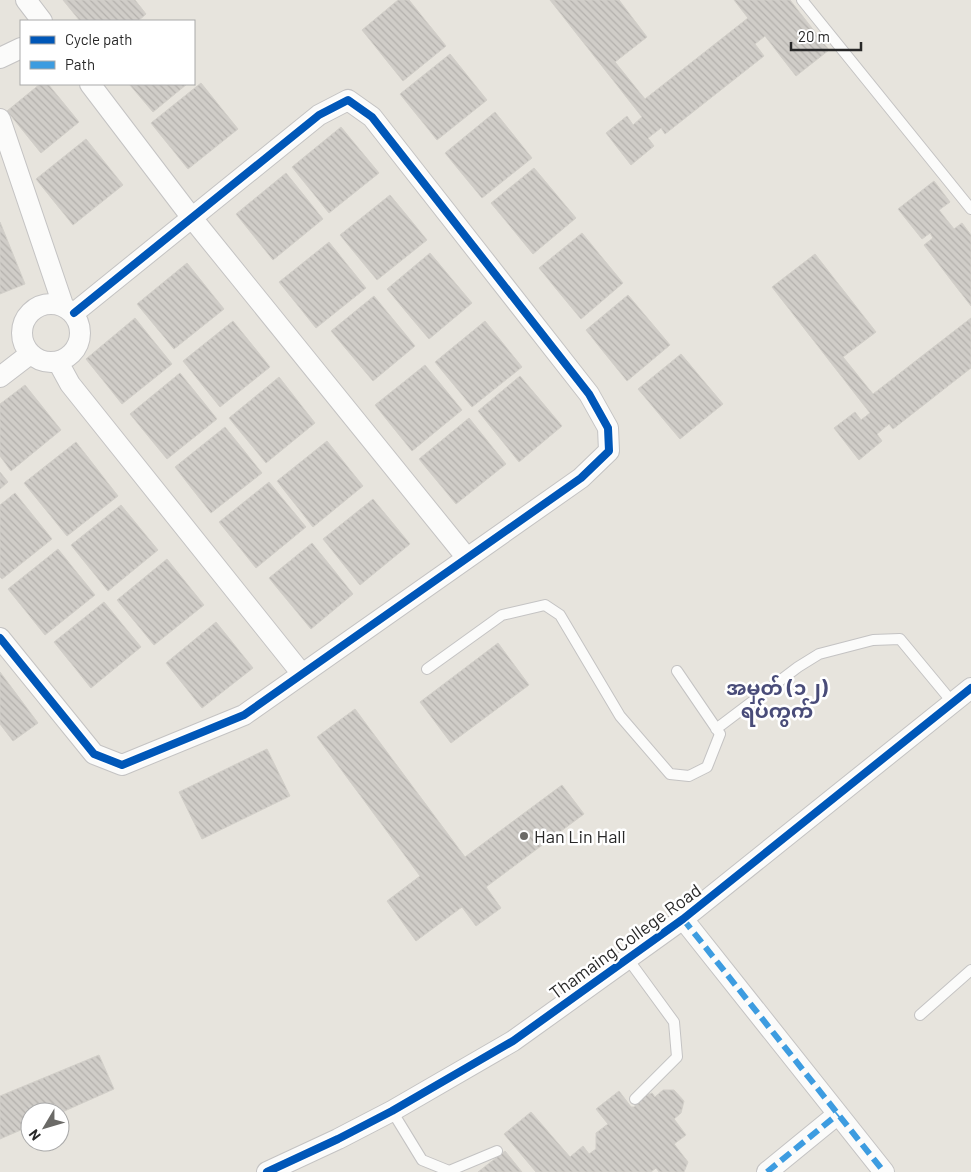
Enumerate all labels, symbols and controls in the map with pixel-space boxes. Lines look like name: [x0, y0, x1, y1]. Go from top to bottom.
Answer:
legend: [20, 20, 195, 85]
scale bar: [791, 20, 861, 52]
text: 20 m: [798, 27, 830, 45]
text: Cycle path: [65, 30, 132, 48]
text: Path: [65, 55, 95, 73]
district label: အမှတ် (၁၂) ရပ်ကွက်: [726, 675, 828, 727]
place label: Han Lin Hall: [534, 825, 626, 847]
marker: Han Lin Hall: [518, 830, 530, 842]
street label: Thamaing College Road: [545, 879, 705, 1003]
north arrow: [20, 1102, 70, 1152]
text: N: [25, 1126, 44, 1144]

